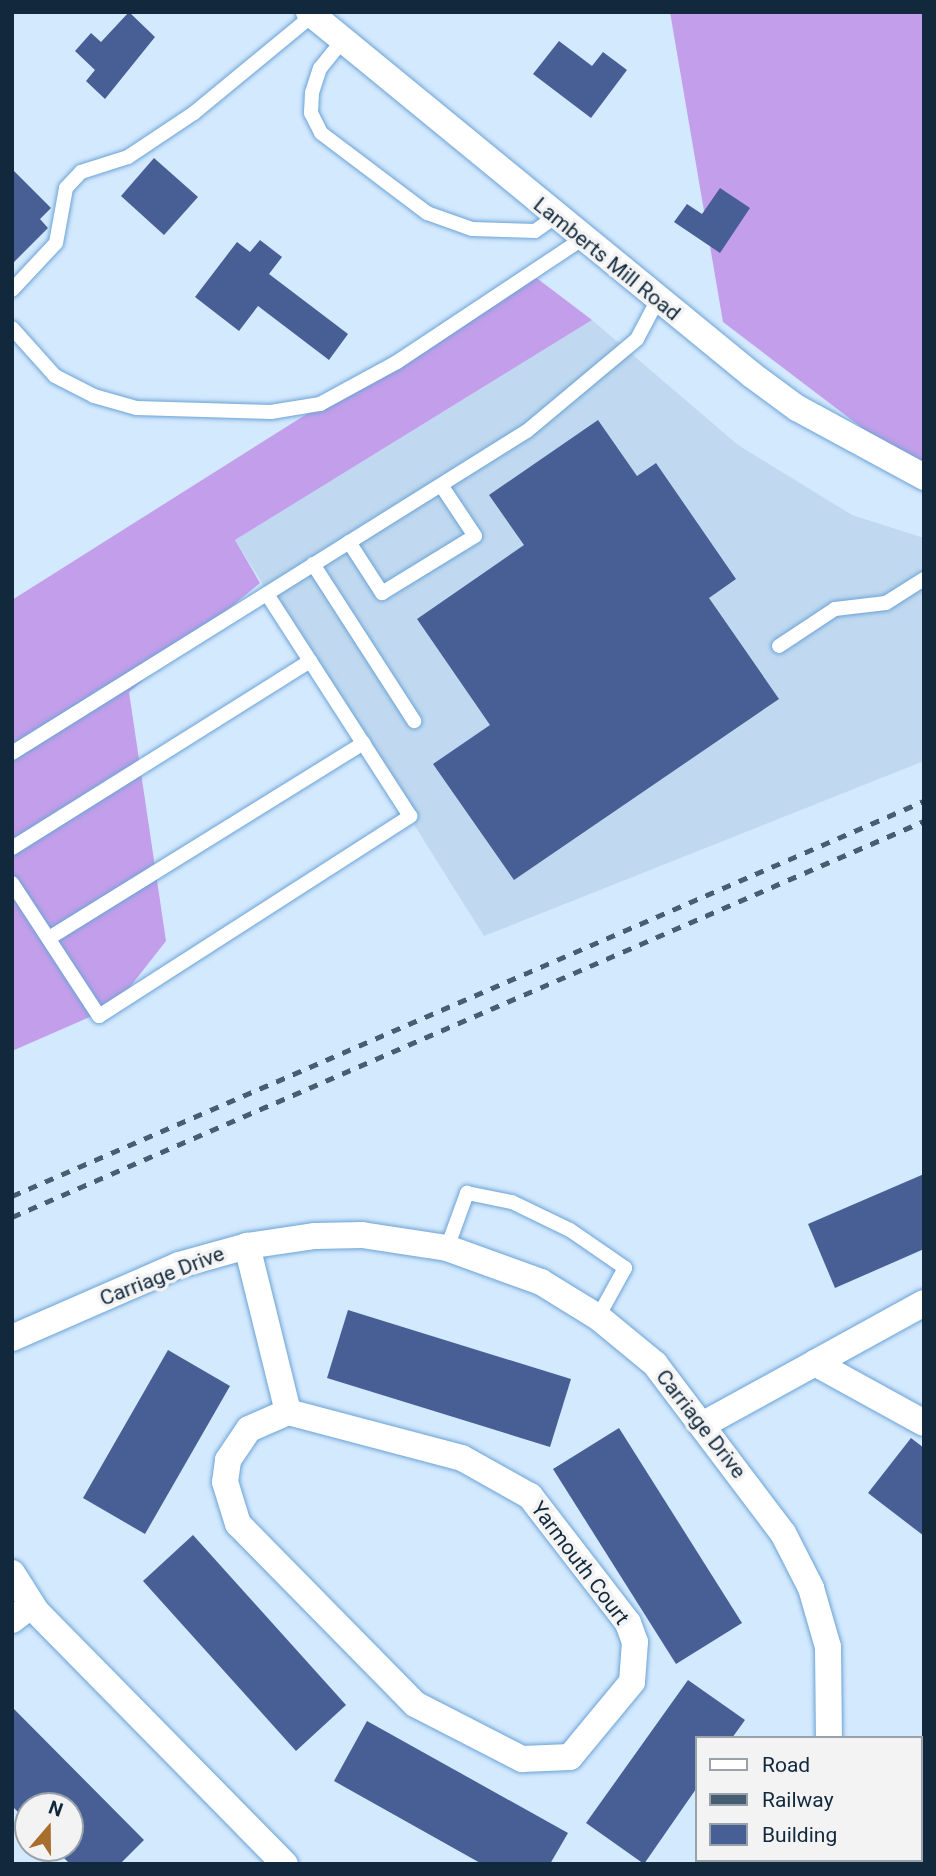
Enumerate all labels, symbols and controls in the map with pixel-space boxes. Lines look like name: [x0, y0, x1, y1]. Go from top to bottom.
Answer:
street label: Lamberts Mill Road: [528, 192, 686, 326]
street label: Carriage Drive: [96, 1241, 228, 1311]
street label: Carriage Drive: [651, 1365, 751, 1483]
street label: Yarmouth Court: [525, 1496, 635, 1630]
legend: [694, 1736, 922, 1862]
text: Road: [762, 1753, 810, 1777]
text: Railway: [762, 1788, 834, 1812]
north arrow: [14, 1792, 84, 1862]
text: N: [45, 1796, 66, 1822]
text: Building: [762, 1823, 837, 1847]

